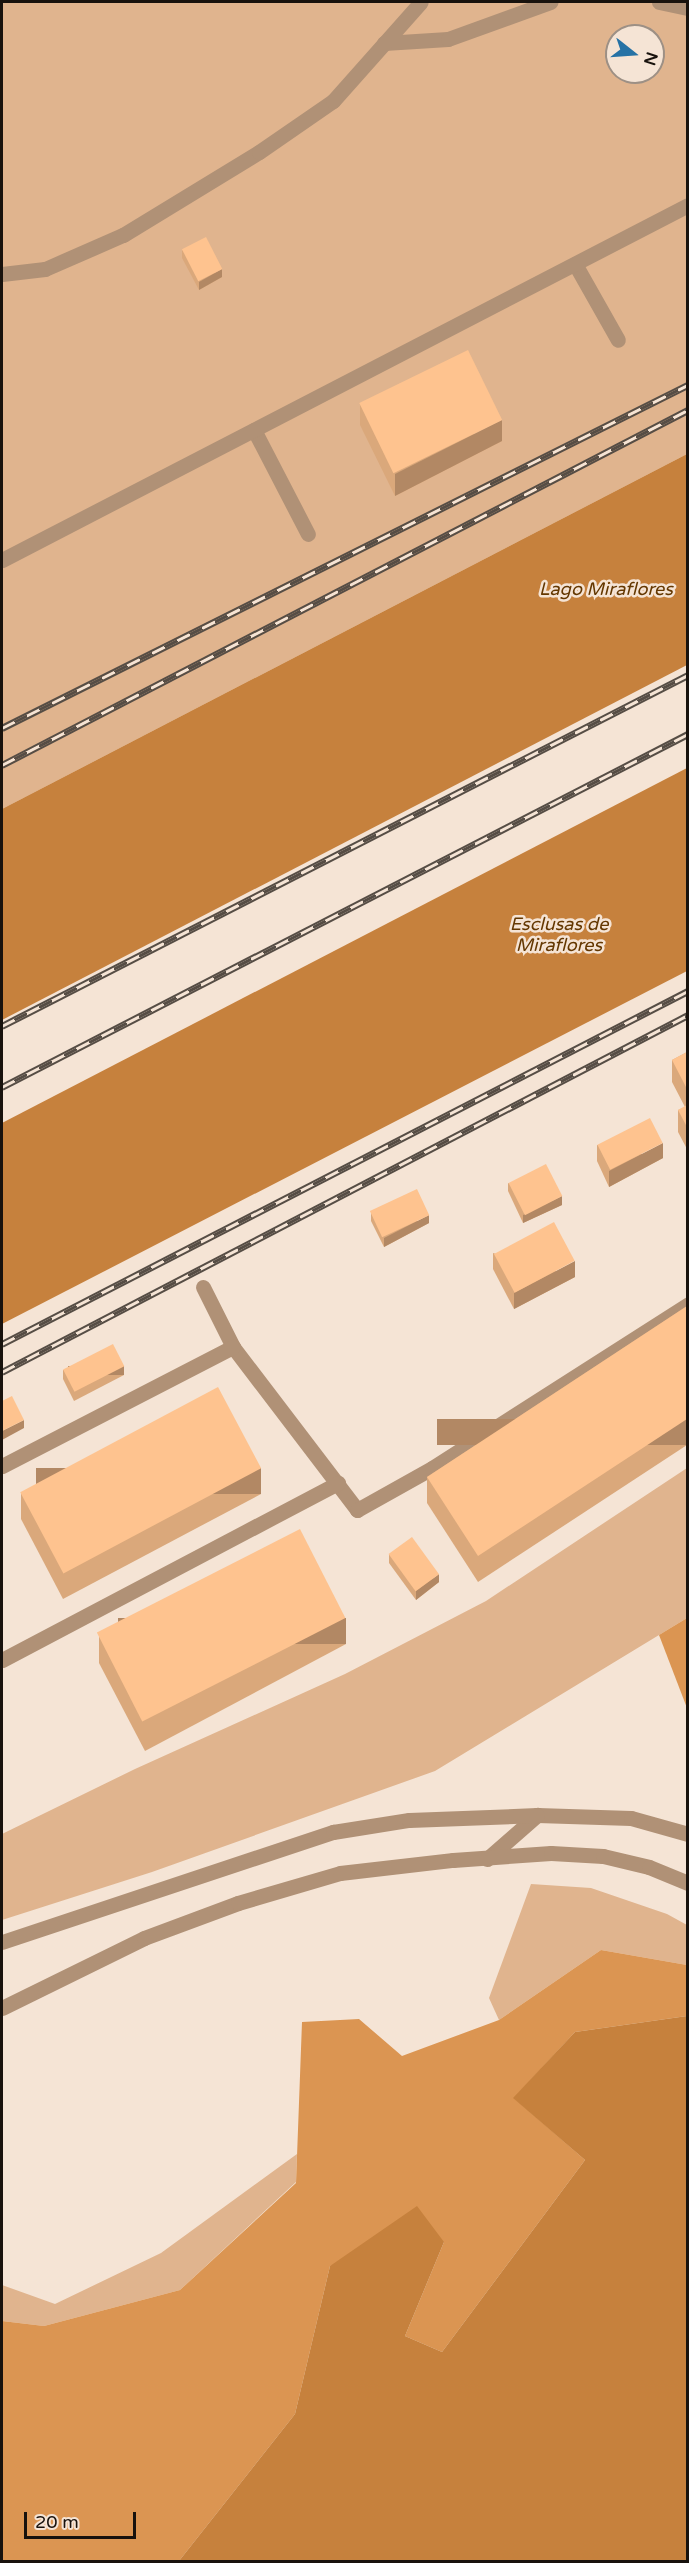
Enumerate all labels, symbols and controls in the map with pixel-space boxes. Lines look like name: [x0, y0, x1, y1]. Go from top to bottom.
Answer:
north arrow: [605, 24, 665, 84]
text: N: [639, 50, 662, 68]
water label: Lago Miraflores: [539, 578, 673, 600]
water label: Esclusas de Miraflores: [510, 914, 608, 956]
scale bar: [27, 2500, 140, 2538]
text: 20 m: [35, 2511, 79, 2533]

